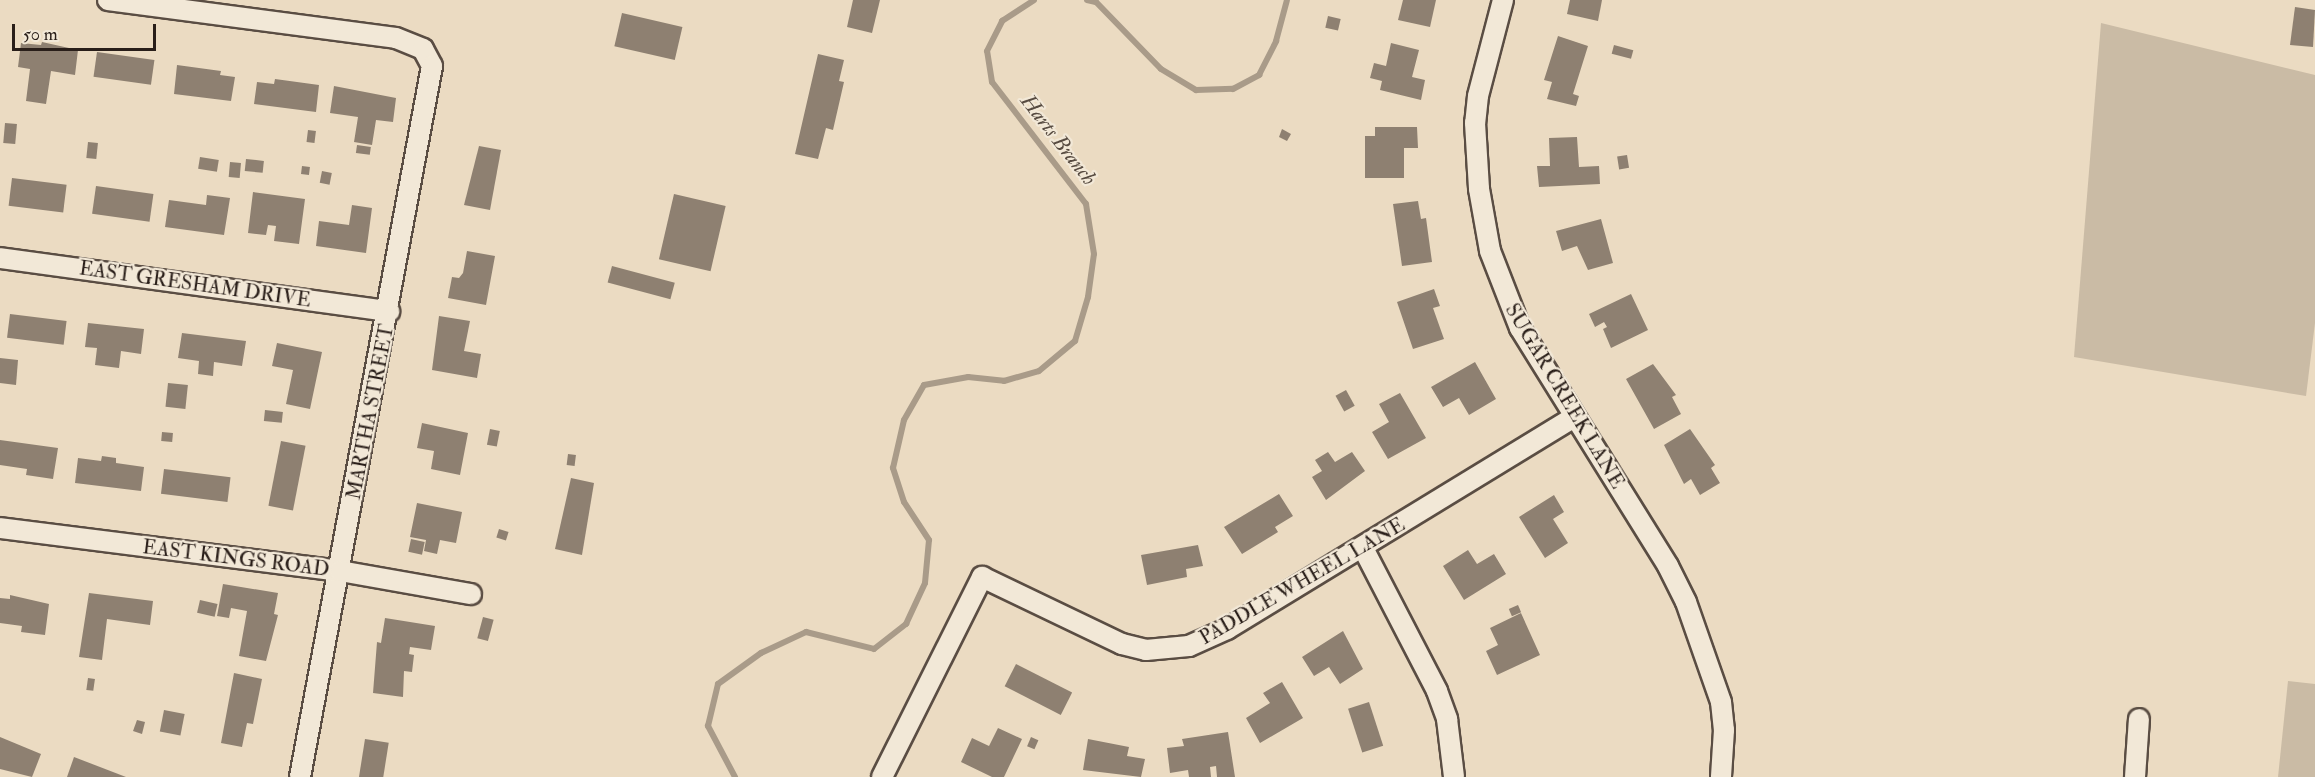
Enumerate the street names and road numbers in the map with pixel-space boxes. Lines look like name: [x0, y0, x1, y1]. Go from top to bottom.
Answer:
street label: EAST GRESHAM DRIVE: [78, 256, 312, 312]
street label: SUGAR CREEK LANE: [1500, 299, 1630, 493]
street label: MARTHA STREET: [341, 322, 399, 502]
street label: PADDLE WHEEL LANE: [1195, 512, 1409, 650]
street label: EAST KINGS ROAD: [141, 535, 331, 581]

